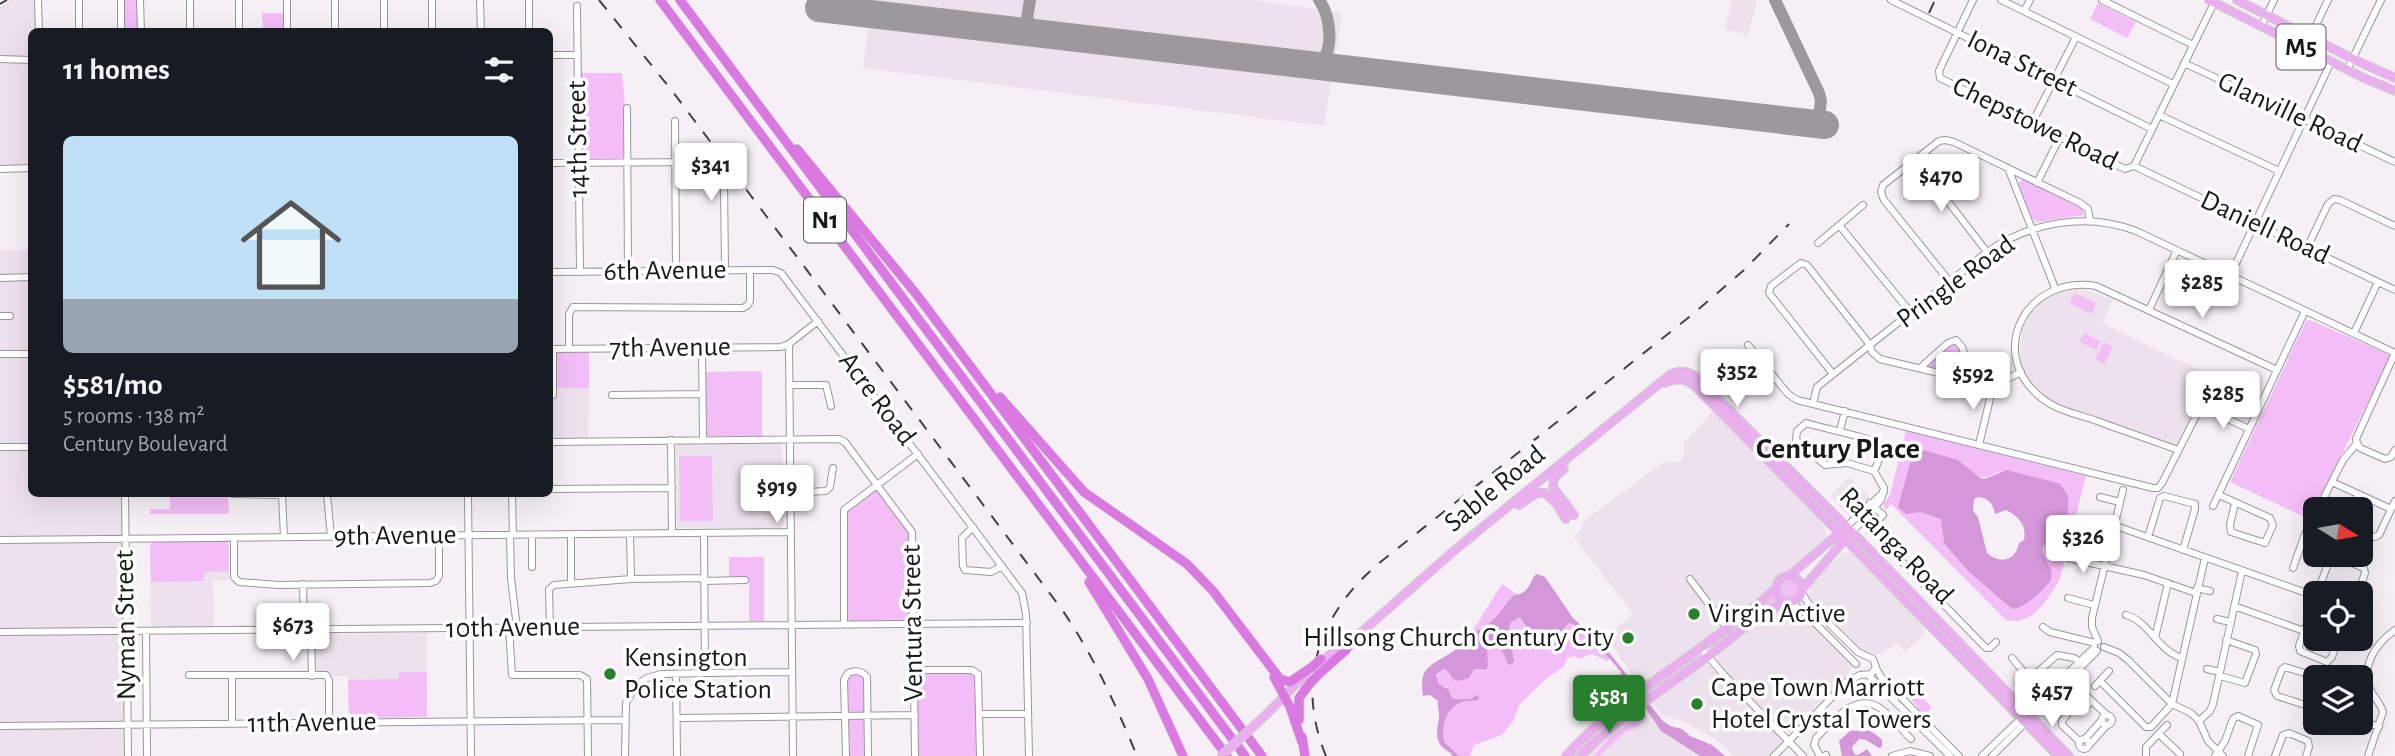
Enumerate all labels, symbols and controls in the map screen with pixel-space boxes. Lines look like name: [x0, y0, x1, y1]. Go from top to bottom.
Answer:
road number: M5: [2276, 24, 2326, 70]
street label: Iona Street: [1963, 25, 2081, 103]
icon: filters: [480, 51, 518, 89]
text: 11 homes: [63, 55, 170, 85]
street label: Glanville Road: [2214, 67, 2366, 159]
street label: Chepstowe Road: [1948, 72, 2122, 176]
street label: 14th Street: [563, 80, 593, 198]
pin: $341: [670, 144, 752, 203]
text: $341: [691, 154, 731, 177]
pin: $470: [1900, 154, 1982, 214]
text: $470: [1919, 165, 1963, 188]
icon: home: [228, 182, 354, 308]
street label: Daniell Road: [2196, 186, 2334, 270]
road number: N1: [804, 197, 846, 242]
street label: Pringle Road: [1892, 230, 2020, 334]
street label: 6th Avenue: [603, 256, 727, 286]
pin: $285: [2161, 260, 2243, 320]
text: $285: [2181, 271, 2223, 294]
street label: 7th Avenue: [609, 333, 731, 363]
street label: Acre Road: [833, 347, 921, 451]
pin: $352: [1696, 350, 1778, 409]
pin: $592: [1932, 352, 2014, 412]
text: $352: [1716, 360, 1758, 383]
text: $592: [1952, 363, 1994, 386]
text: $581/mo: [63, 370, 163, 400]
pin: $285: [2182, 372, 2264, 431]
text: $285: [2202, 382, 2244, 405]
text: 5 rooms · 138 m²: [63, 405, 204, 428]
text: Century Boulevard: [63, 433, 228, 456]
district label: Century Place: [1756, 434, 1920, 464]
street label: Sable Road: [1440, 440, 1550, 538]
pin: $919: [736, 466, 818, 525]
text: $919: [757, 476, 797, 499]
street label: Ratanga Road: [1834, 482, 1958, 610]
north arrow: [2303, 497, 2373, 567]
map controls: [2303, 497, 2373, 735]
pin: $326: [2042, 516, 2124, 575]
street label: 9th Avenue: [333, 521, 457, 551]
text: $326: [2062, 526, 2104, 549]
street label: Ventura Street: [898, 544, 928, 702]
street label: Nyman Street: [111, 550, 141, 700]
button: locate: [2303, 581, 2373, 651]
place label: Virgin Active: [1708, 600, 1846, 628]
pin: $673: [252, 604, 334, 663]
marker: Virgin Active: [1686, 606, 1702, 622]
street label: 10th Avenue: [446, 613, 580, 643]
text: $673: [272, 614, 314, 637]
place label: Hillsong Church Century City: [1303, 624, 1614, 652]
marker: Hillsong Church Century City: [1620, 630, 1636, 646]
place label: Kensington Police Station: [624, 644, 772, 704]
button: layers: [2303, 665, 2373, 735]
marker: Kensington Police Station: [602, 666, 618, 682]
pin: $457: [2011, 670, 2093, 729]
place label: Cape Town Marriott Hotel Crystal Towers: [1711, 674, 1931, 734]
pin: $581: [1568, 676, 1650, 735]
text: $457: [2031, 680, 2073, 703]
text: $581: [1589, 686, 1629, 709]
marker: Cape Town Marriott Hotel Crystal Towers: [1689, 696, 1705, 712]
street label: 11th Avenue: [247, 708, 377, 738]

